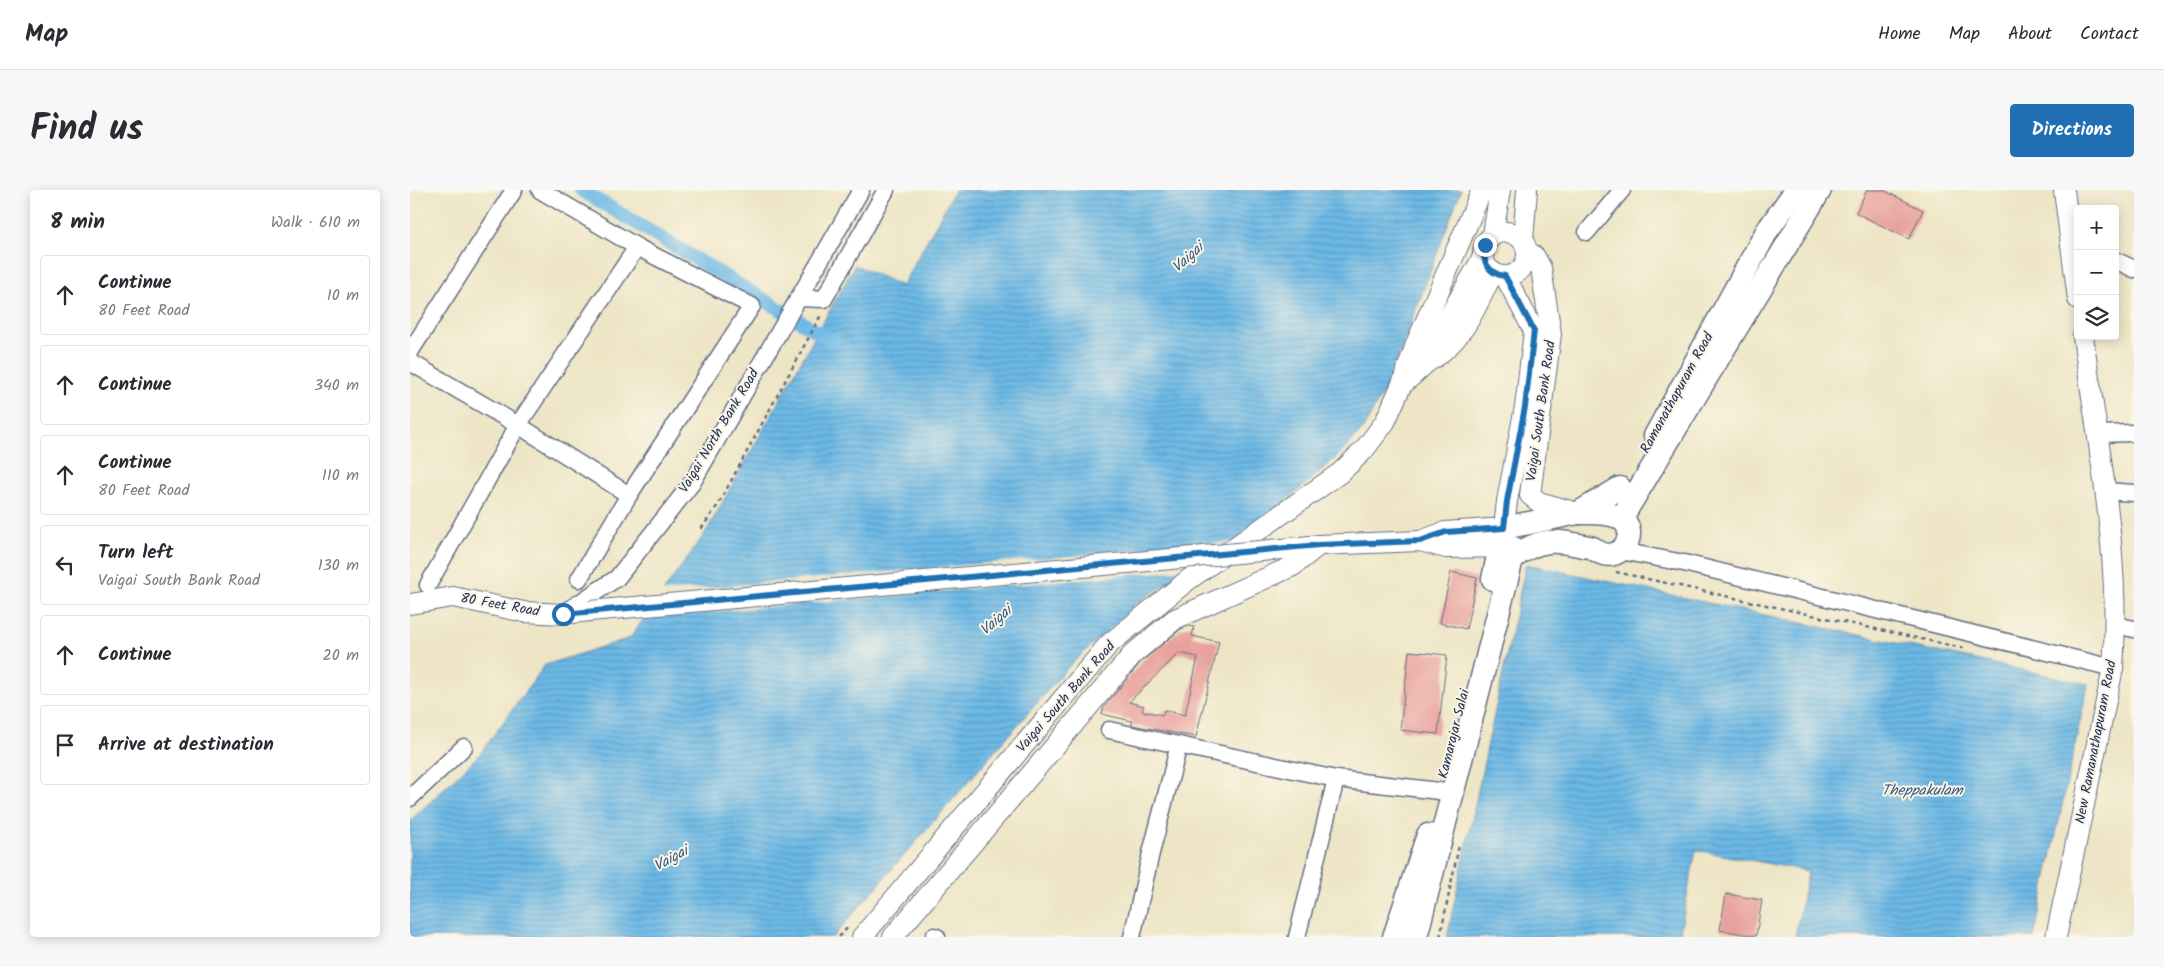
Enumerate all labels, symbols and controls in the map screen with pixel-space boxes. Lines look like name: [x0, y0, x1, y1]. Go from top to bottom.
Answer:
text: Map: [25, 15, 68, 54]
text: Home: [1878, 20, 1921, 49]
text: Map: [1949, 20, 1980, 49]
text: About: [2008, 20, 2052, 49]
text: Contact: [2080, 20, 2139, 49]
text: Find us: [30, 102, 143, 158]
button: Directions: [2010, 104, 2134, 157]
map controls: [2074, 205, 2119, 340]
button: +: [2074, 205, 2119, 250]
text: 8 min: [50, 206, 105, 239]
text: Walk · 610 m: [271, 210, 360, 235]
route end: [1474, 234, 1497, 257]
water label: Vaigai: [1166, 235, 1212, 279]
button: −: [2074, 250, 2119, 295]
text: Continue: [98, 268, 171, 298]
icon: ahead: [51, 281, 79, 309]
text: 10 m: [327, 283, 359, 308]
button: layers: [2074, 295, 2119, 340]
text: 80 Feet Road: [98, 298, 190, 323]
street label: Ramanathapuram Road: [1635, 328, 1720, 458]
street label: Vaigai South Bank Road: [1520, 338, 1562, 483]
street label: Vaigai North Bank Road: [673, 364, 765, 497]
text: Continue: [98, 370, 171, 400]
icon: ahead: [51, 371, 79, 399]
text: 340 m: [314, 373, 359, 398]
text: Continue: [98, 448, 171, 478]
icon: ahead: [51, 461, 79, 489]
text: 110 m: [322, 463, 359, 488]
text: 80 Feet Road: [98, 478, 190, 503]
text: Turn left: [98, 538, 173, 568]
icon: left: [51, 551, 79, 579]
text: 130 m: [318, 553, 359, 578]
text: Vaigai South Bank Road: [98, 568, 260, 593]
street label: 80 Feet Road: [459, 587, 542, 623]
water label: Vaigai: [974, 598, 1020, 642]
route start: [552, 603, 575, 626]
street label: Vaigai South Bank Road: [1011, 636, 1121, 758]
text: Continue: [98, 640, 171, 670]
icon: ahead: [51, 641, 79, 669]
text: 20 m: [323, 643, 359, 668]
street label: New Ramanathapuram Road: [2069, 657, 2123, 826]
street label: Kamarajar Salai: [1432, 686, 1476, 781]
text: Arrive at destination: [98, 730, 274, 760]
icon: arrive: [51, 731, 79, 759]
water label: Theppakulam: [1881, 779, 1964, 803]
water label: Vaigai: [649, 838, 696, 878]

